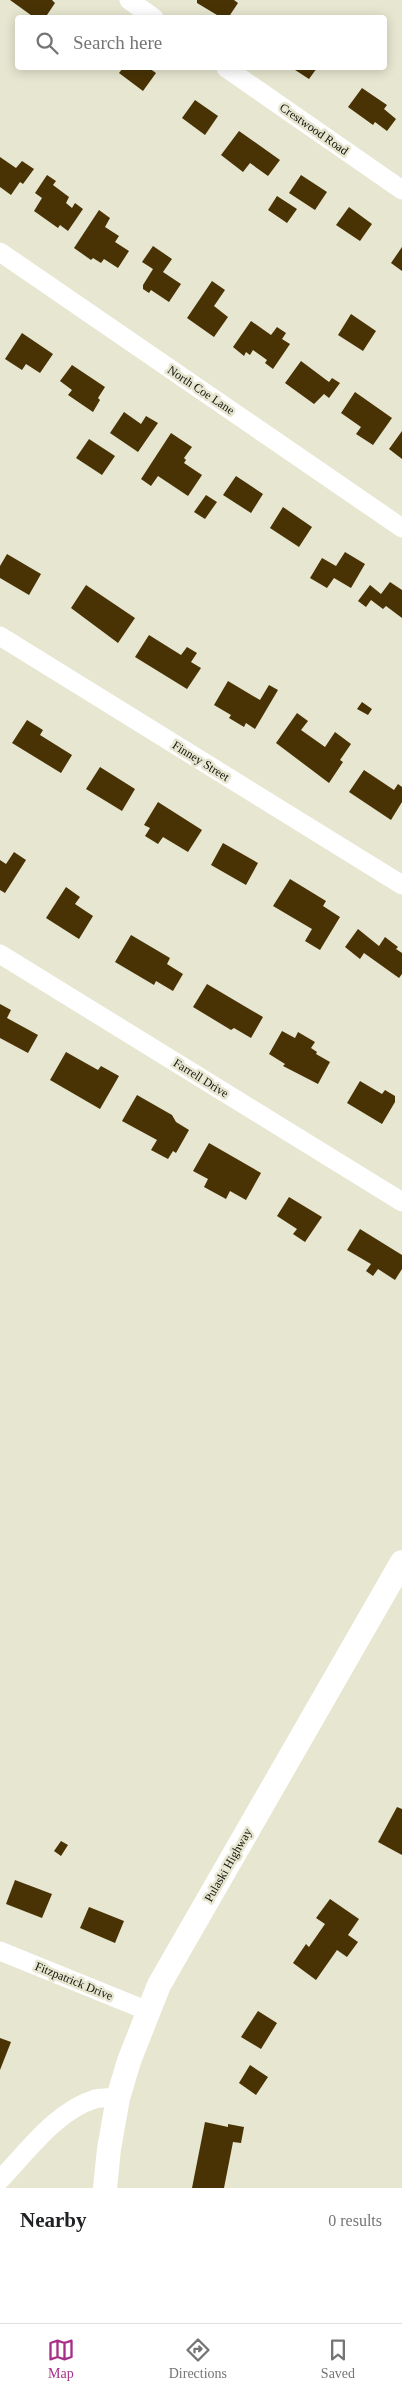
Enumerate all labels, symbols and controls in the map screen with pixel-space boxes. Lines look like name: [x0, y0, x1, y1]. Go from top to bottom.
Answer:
search box: [15, 15, 387, 70]
icon: search: [33, 29, 61, 57]
text: Search here: [73, 32, 162, 53]
street label: Crestwood Road: [277, 100, 351, 158]
street label: North Coe Lane: [165, 363, 237, 417]
street label: Finney Street: [170, 738, 233, 784]
street label: Farrell Drive: [171, 1056, 231, 1100]
street label: Pulaski Highway: [201, 1826, 255, 1904]
street label: Fitzpatrick Drive: [33, 1959, 115, 2003]
text: Nearby: [20, 2208, 87, 2232]
text: 0 results: [328, 2212, 382, 2229]
tab: Map: [47, 2336, 75, 2382]
tab: Directions: [169, 2336, 227, 2382]
tab: Saved: [321, 2336, 355, 2382]

